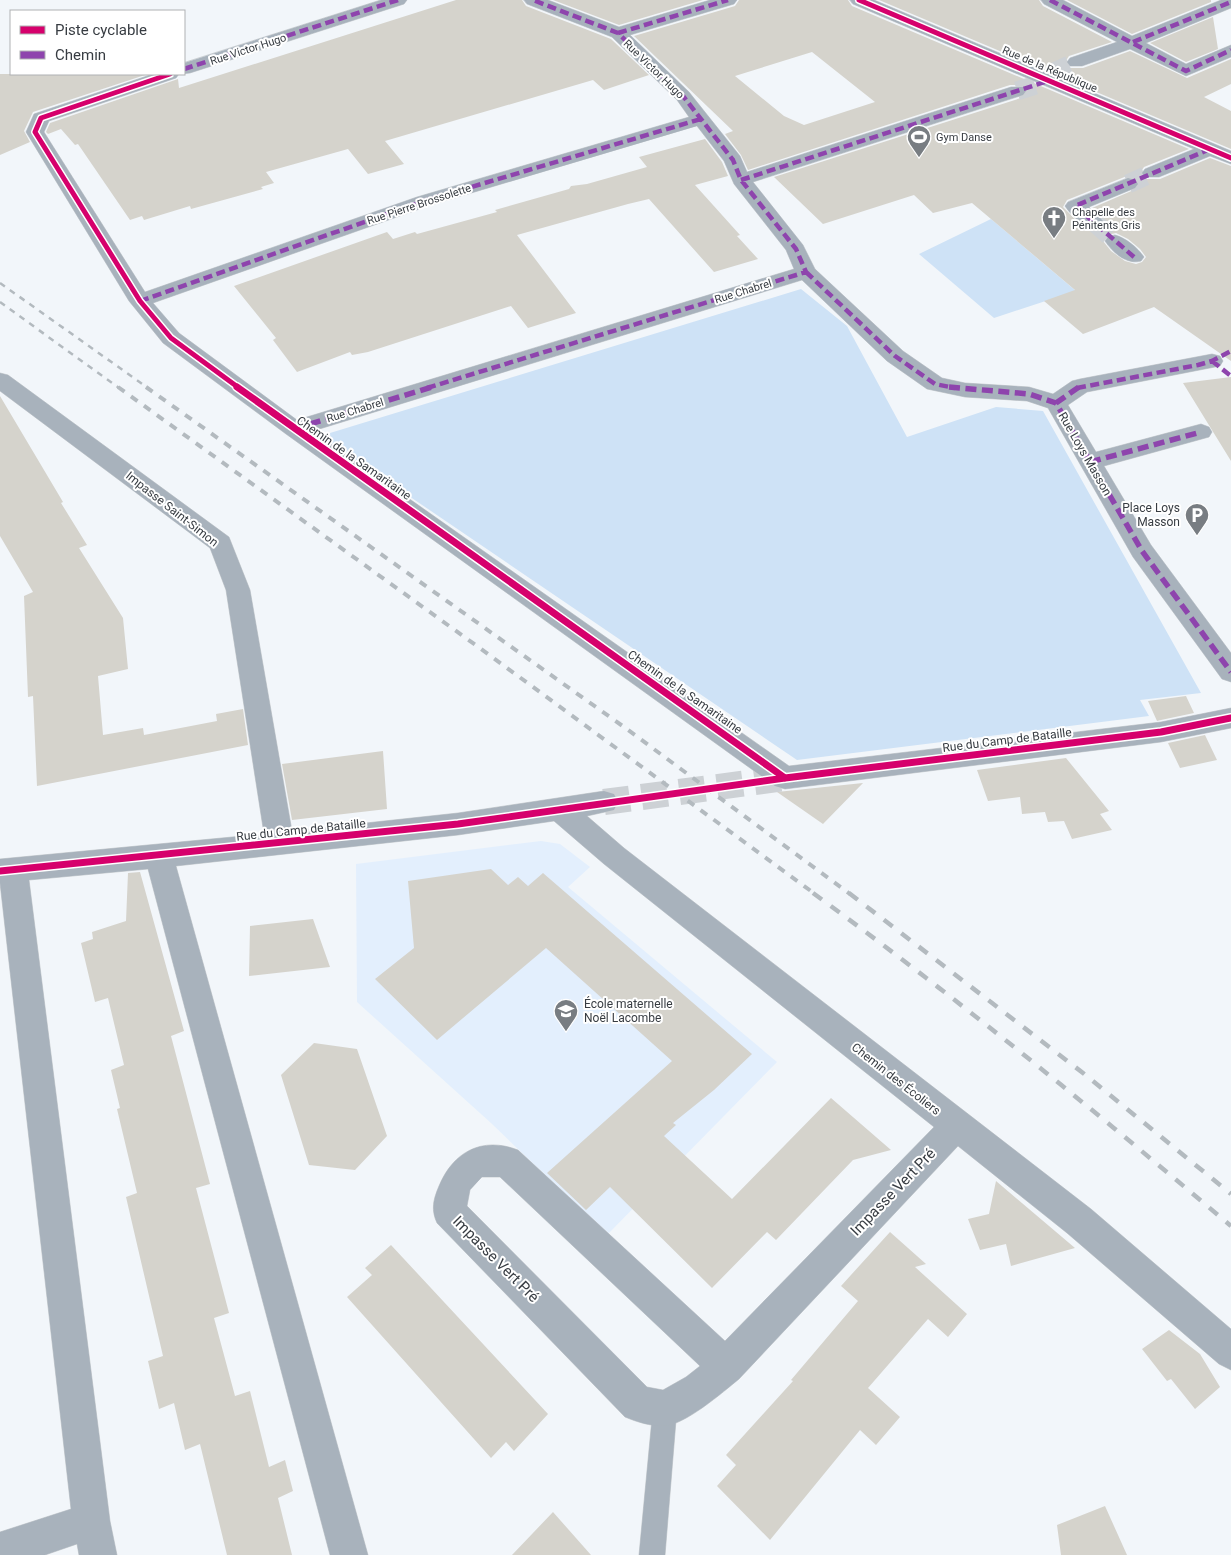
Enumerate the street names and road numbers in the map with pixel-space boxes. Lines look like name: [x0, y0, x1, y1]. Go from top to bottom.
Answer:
street label: Rue Victor Hugo: [208, 31, 288, 68]
street label: Rue Victor Hugo: [621, 37, 687, 102]
street label: Rue de la République: [1000, 44, 1099, 95]
street label: Rue Pierre Brossolette: [365, 181, 473, 227]
street label: Rue Chabrel: [713, 277, 773, 306]
street label: Rue Chabrel: [325, 396, 385, 425]
street label: Rue Loys Masson: [1055, 410, 1115, 498]
street label: Chemin de la Samaritaine: [294, 413, 414, 503]
street label: Impasse Saint-Simon: [123, 469, 221, 549]
street label: Chemin de la Samaritaine: [625, 647, 745, 737]
street label: Rue du Camp de Bataille: [942, 725, 1072, 755]
street label: Rue du Camp de Bataille: [236, 816, 366, 844]
street label: Chemin des Écoliers: [849, 1039, 944, 1118]
street label: Impasse Vert Pré: [847, 1145, 939, 1239]
street label: Impasse Vert Pré: [449, 1212, 543, 1306]

